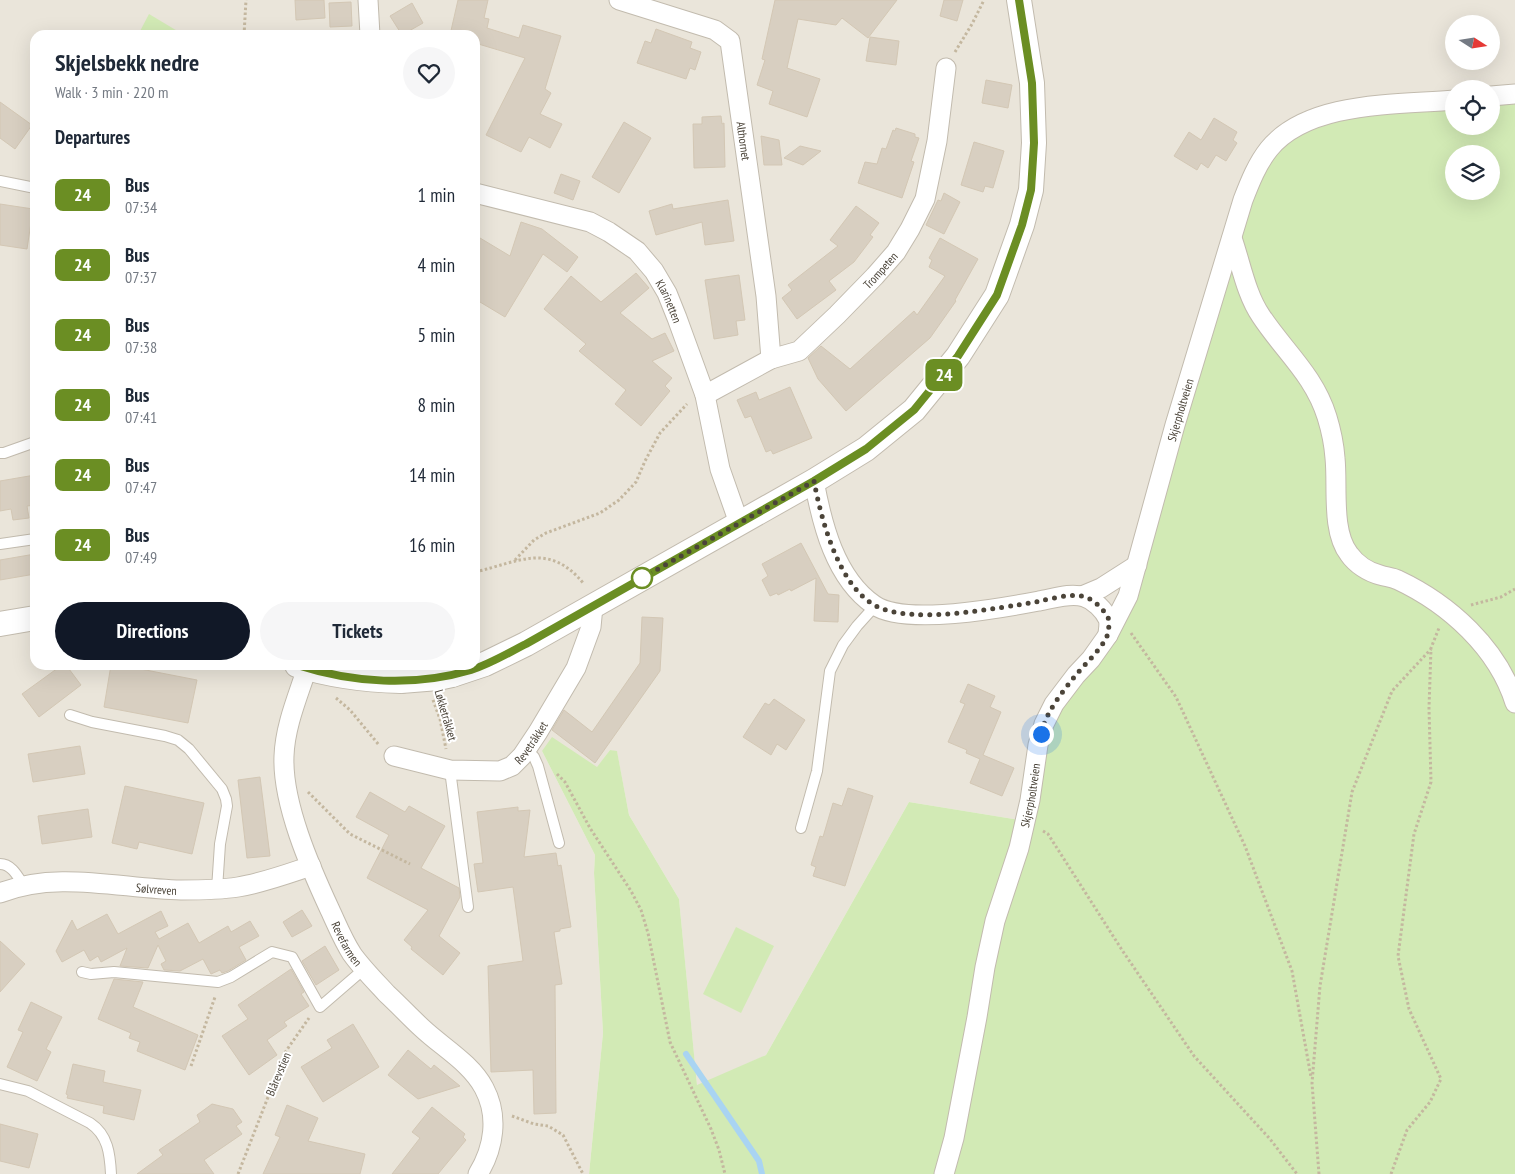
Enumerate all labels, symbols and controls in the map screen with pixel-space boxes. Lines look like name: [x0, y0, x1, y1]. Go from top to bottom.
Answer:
north arrow: [1445, 15, 1500, 70]
map controls: [1445, 15, 1500, 200]
text: Skjelsbekk nedre: [55, 47, 199, 78]
button: heart: [403, 47, 455, 99]
button: locate: [1445, 80, 1500, 135]
text: Walk · 3 min · 220 m: [55, 82, 168, 102]
street label: Althornet: [734, 120, 754, 162]
text: Departures: [55, 125, 130, 149]
button: layers: [1445, 145, 1500, 200]
text: Bus: [125, 173, 149, 197]
text: 24: [74, 183, 91, 206]
text: 1 min: [418, 183, 455, 207]
text: 07:34: [125, 197, 157, 217]
text: Bus: [125, 243, 149, 267]
street label: Trompeten: [860, 248, 900, 291]
text: 24: [74, 253, 91, 276]
text: 4 min: [418, 253, 455, 277]
text: 07:37: [125, 267, 157, 287]
street label: Klarinetten: [653, 276, 686, 325]
text: Bus: [125, 313, 149, 337]
text: 24: [74, 323, 91, 346]
text: 5 min: [418, 323, 455, 347]
text: 07:38: [125, 337, 157, 357]
line badge: 24: [922, 359, 966, 391]
text: 24: [935, 363, 953, 386]
street label: Skjerpholtveien: [1163, 376, 1196, 443]
text: Bus: [125, 383, 149, 407]
text: 24: [74, 393, 91, 416]
text: 8 min: [418, 393, 455, 417]
text: 07:41: [125, 407, 157, 427]
text: Bus: [125, 453, 149, 477]
text: 24: [74, 463, 91, 486]
text: 14 min: [409, 463, 455, 487]
text: 07:47: [125, 477, 157, 497]
text: Bus: [125, 523, 149, 547]
text: 24: [74, 533, 91, 556]
text: 16 min: [409, 533, 455, 557]
text: 07:49: [125, 547, 157, 567]
unlabelled marker: [631, 567, 653, 589]
button: Directions: [55, 602, 250, 660]
button: Tickets: [260, 602, 455, 660]
street label: Løkketråkket: [432, 688, 461, 743]
street label: Revetråkket: [511, 718, 551, 767]
your location: [1029, 722, 1054, 747]
street label: Skjerpholtveien: [1016, 762, 1043, 829]
street label: Sølvreven: [135, 879, 177, 897]
street label: Revefarmen: [329, 919, 366, 969]
street label: Blårevstien: [262, 1050, 294, 1098]

